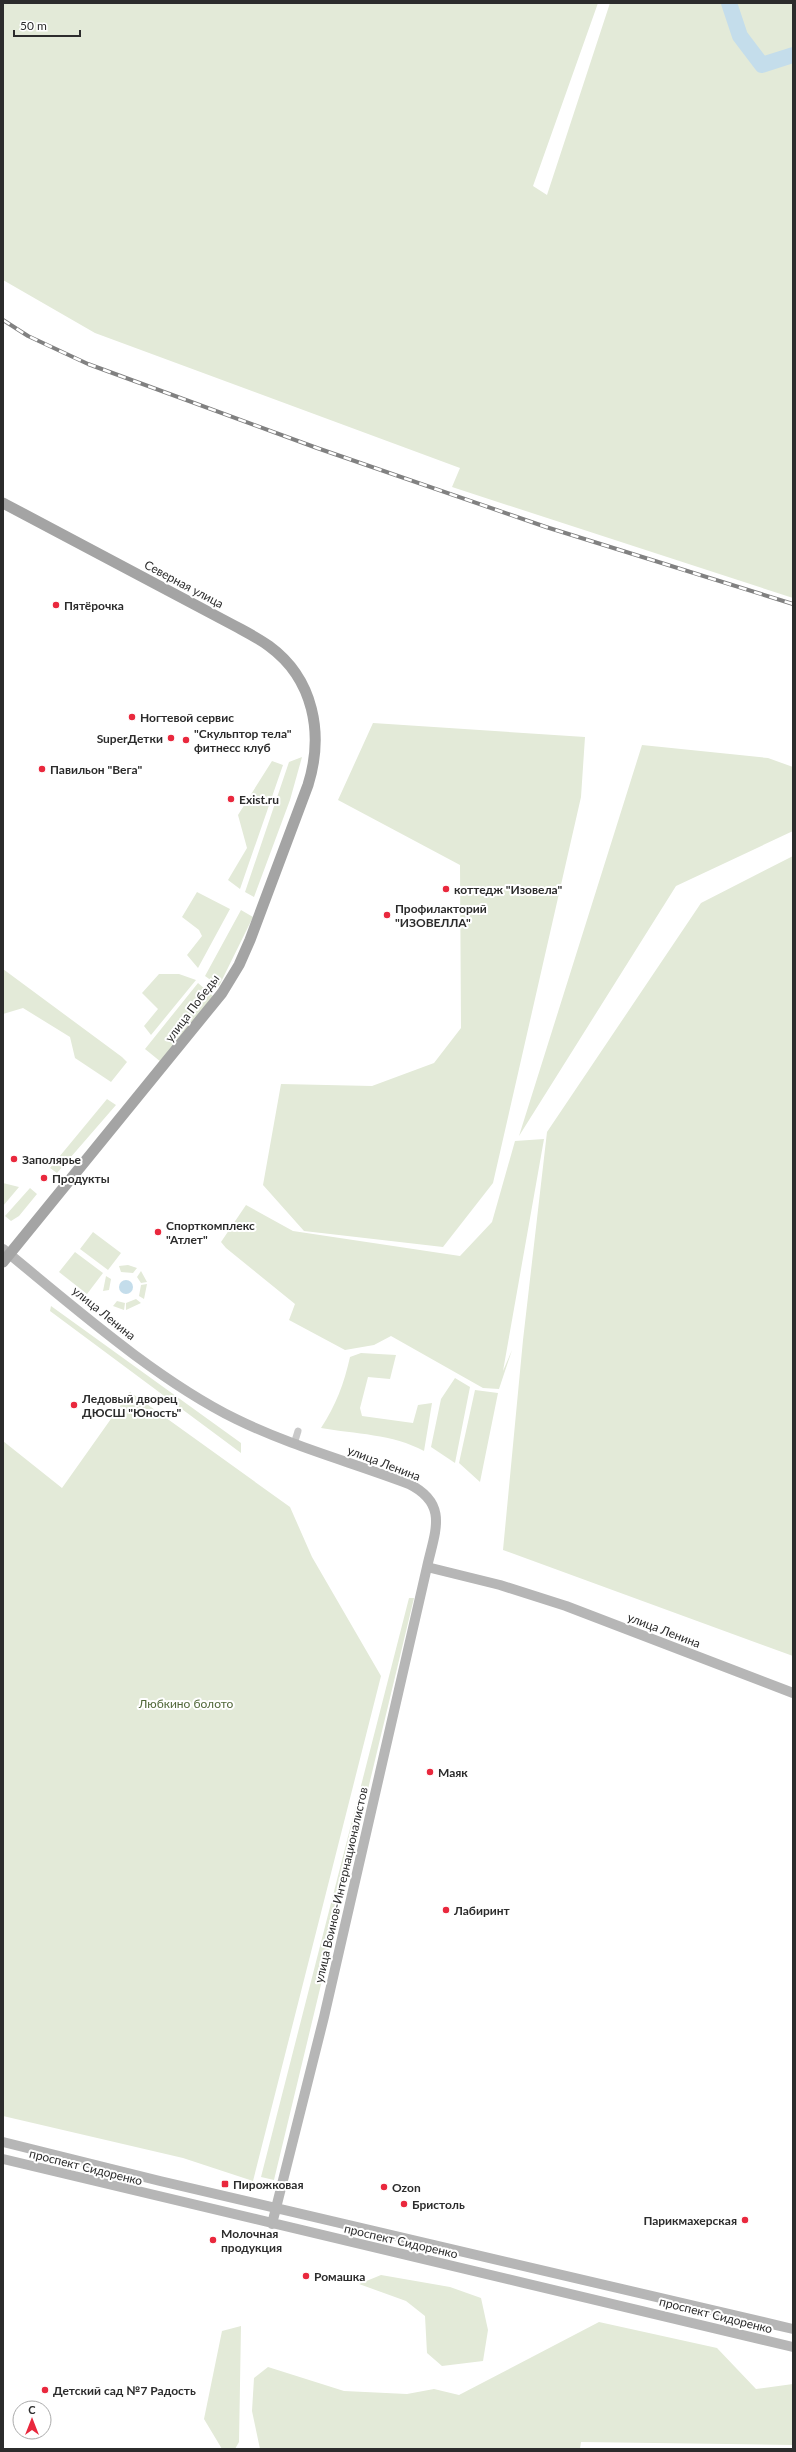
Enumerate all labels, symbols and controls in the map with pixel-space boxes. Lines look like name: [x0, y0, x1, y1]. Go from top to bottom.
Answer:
scale bar: [14, 12, 80, 38]
text: 50 m: [20, 18, 47, 33]
street label: Северная улица: [142, 557, 226, 611]
place label: Пятёрочка: [64, 598, 124, 613]
marker: Пятёрочка: [51, 600, 61, 610]
place label: Ногтевой сервис: [140, 710, 234, 725]
marker: Ногтевой сервис: [127, 712, 137, 722]
place label: "Скульптор тела" фитнесс клуб: [194, 726, 292, 755]
place label: SuperДетки: [97, 731, 163, 746]
marker: SuperДетки: [166, 733, 176, 743]
marker: "Скульптор тела" фитнесс клуб: [181, 735, 191, 745]
place label: Павильон "Вега": [50, 762, 142, 777]
marker: Павильон "Вега": [37, 764, 47, 774]
place label: Exist.ru: [239, 792, 279, 807]
marker: Exist.ru: [226, 794, 236, 804]
place label: коттедж "Изовела": [454, 882, 563, 897]
marker: коттедж "Изовела": [441, 884, 451, 894]
place label: Профилакторий "ИЗОВЕЛЛА": [395, 901, 487, 930]
marker: Профилакторий "ИЗОВЕЛЛА": [382, 910, 392, 920]
street label: улица Победы: [162, 971, 222, 1045]
place label: Заполярье: [22, 1152, 81, 1167]
marker: Заполярье: [9, 1154, 19, 1164]
place label: Продукты: [52, 1171, 110, 1186]
marker: Продукты: [39, 1173, 49, 1183]
place label: Спорткомплекс "Атлет": [166, 1218, 255, 1247]
marker: Спорткомплекс "Атлет": [153, 1227, 163, 1237]
street label: улица Ленина: [69, 1283, 139, 1343]
place label: Ледовый дворец ДЮСШ "Юность": [81, 1391, 181, 1420]
marker: Ледовый дворец ДЮСШ "Юность": [69, 1400, 79, 1410]
street label: улица Ленина: [345, 1442, 423, 1484]
street label: улица Ленина: [625, 1609, 703, 1651]
park label: Любкино болото: [138, 1696, 234, 1711]
place label: Маяк: [438, 1765, 468, 1780]
marker: Маяк: [425, 1767, 435, 1777]
street label: улица Воинов-Интернационалистов: [311, 1786, 371, 1984]
place label: Лабиринт: [453, 1903, 511, 1918]
marker: Лабиринт: [441, 1905, 451, 1915]
street label: проспект Сидоренко: [28, 2146, 144, 2188]
place label: Пирожковая: [233, 2177, 304, 2192]
marker: Пирожковая: [220, 2179, 230, 2189]
place label: Ozon: [392, 2180, 421, 2195]
marker: Ozon: [379, 2182, 389, 2192]
place label: Бристоль: [412, 2197, 465, 2212]
marker: Бристоль: [399, 2199, 409, 2209]
place label: Парикмахерская: [643, 2213, 737, 2228]
marker: Парикмахерская: [740, 2215, 750, 2225]
street label: проспект Сидоренко: [343, 2221, 459, 2261]
place label: Молочная продукция: [221, 2226, 282, 2255]
marker: Молочная продукция: [208, 2235, 218, 2245]
place label: Ромашка: [314, 2269, 365, 2284]
marker: Ромашка: [301, 2271, 311, 2281]
street label: проспект Сидоренко: [658, 2294, 774, 2336]
place label: Детский сад №7 Радость: [53, 2383, 196, 2398]
marker: Детский сад №7 Радость: [40, 2385, 50, 2395]
north arrow: [12, 2400, 52, 2440]
text: С: [28, 2403, 36, 2416]

